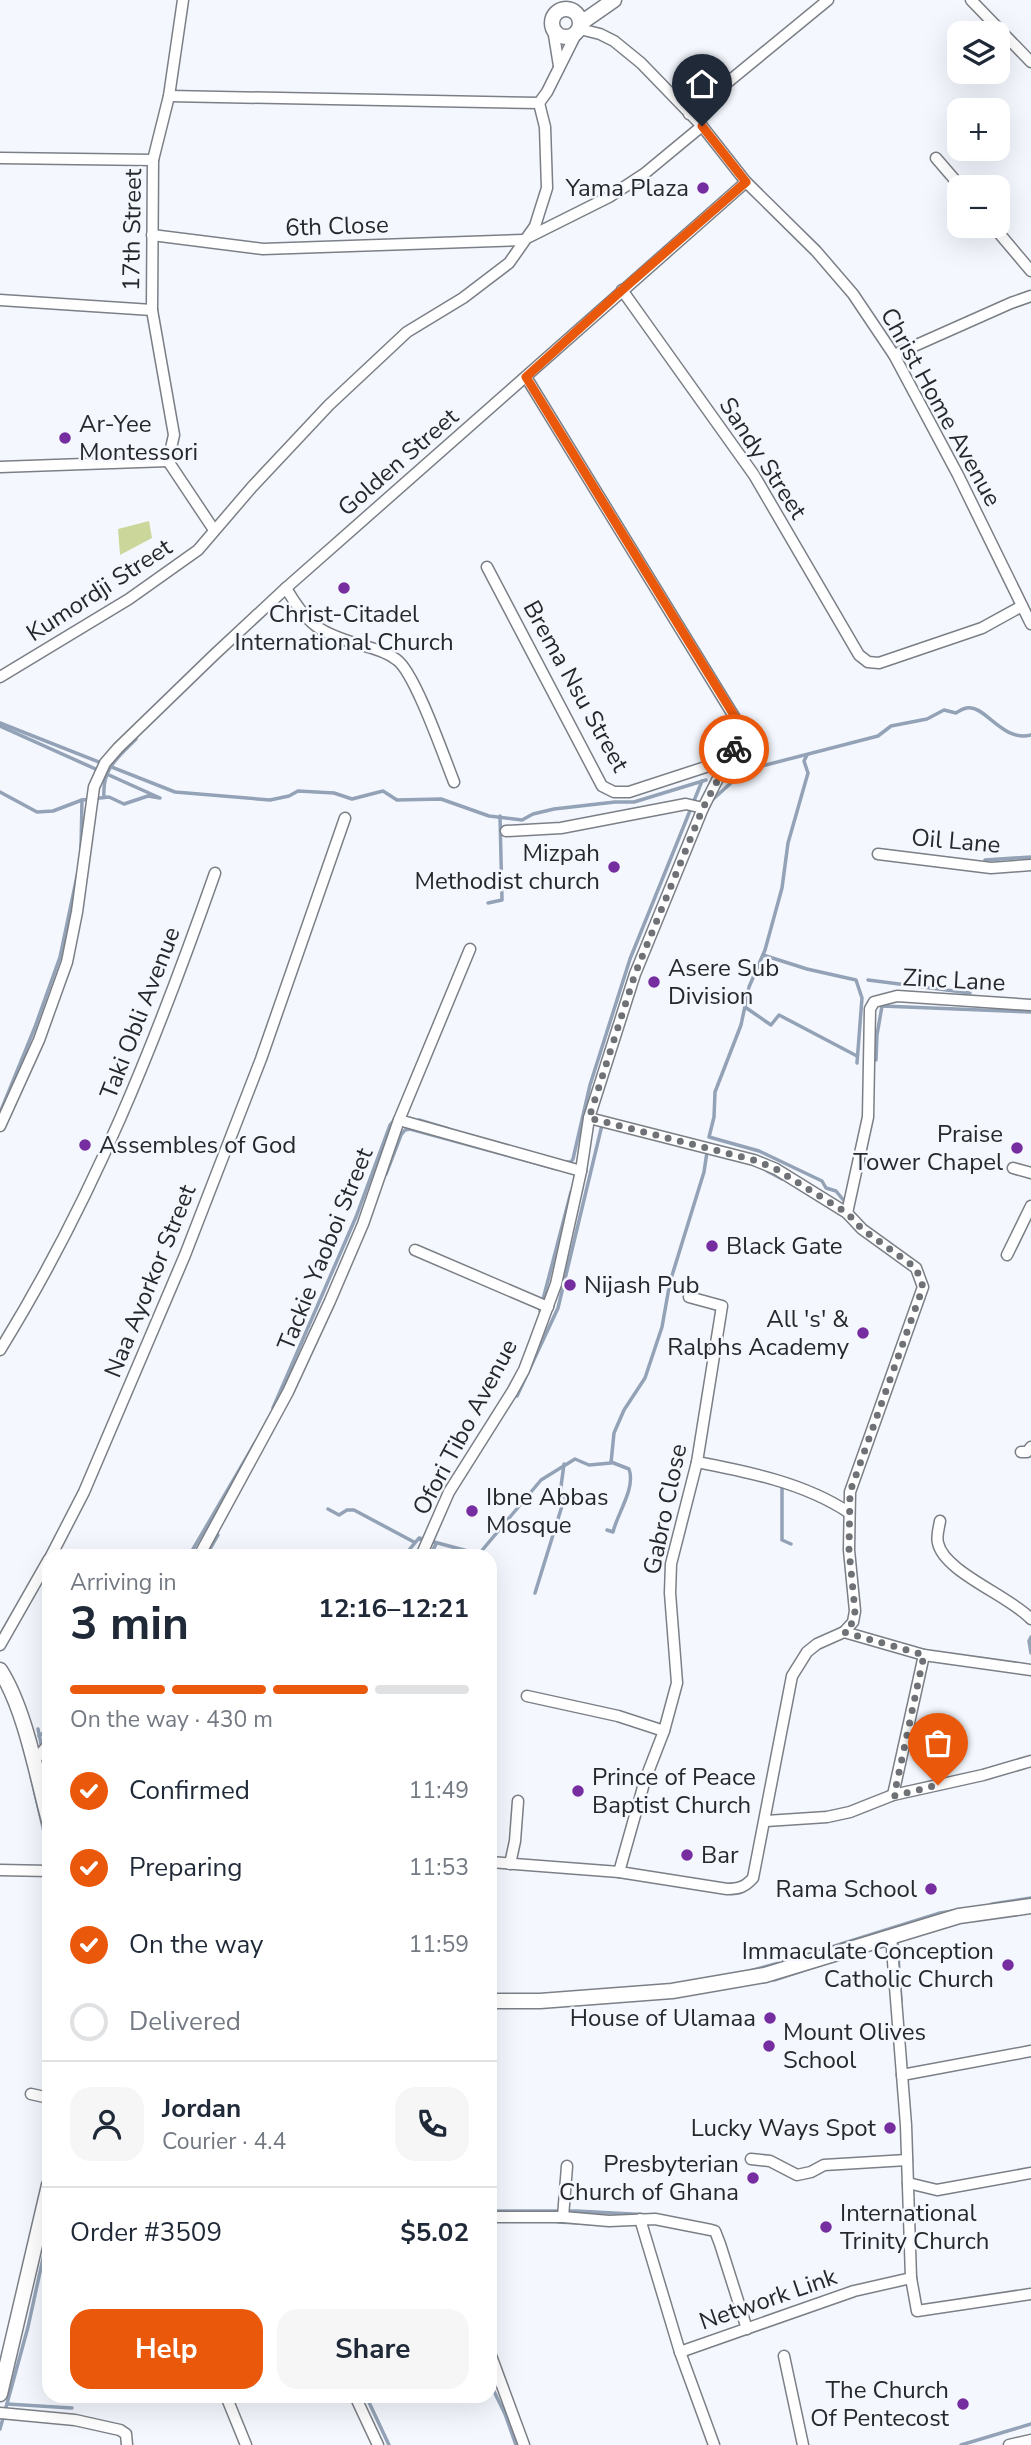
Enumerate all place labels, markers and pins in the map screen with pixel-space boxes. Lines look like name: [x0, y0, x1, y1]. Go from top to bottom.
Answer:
pin: [672, 54, 732, 126]
place label: Yama Plaza: [565, 172, 689, 204]
marker: Yama Plaza: [695, 180, 711, 196]
place label: Ar-Yee Montessori: [79, 408, 198, 468]
marker: Ar-Yee Montessori: [57, 430, 73, 446]
marker: Christ-Citadel International Church: [336, 580, 352, 596]
place label: Christ-Citadel International Church: [234, 598, 454, 658]
place label: Mizpah Methodist church: [414, 837, 600, 897]
marker: Mizpah Methodist church: [606, 859, 622, 875]
place label: Asere Sub Division: [668, 952, 779, 1012]
marker: Asere Sub Division: [646, 974, 662, 990]
place label: Praise Tower Chapel: [853, 1118, 1003, 1178]
place label: Assembles of God: [99, 1129, 296, 1161]
marker: Assembles of God: [77, 1137, 93, 1153]
marker: Praise Tower Chapel: [1009, 1140, 1025, 1156]
place label: Black Gate: [726, 1230, 843, 1262]
marker: Black Gate: [704, 1238, 720, 1254]
place label: Nijash Pub: [584, 1269, 700, 1301]
marker: Nijash Pub: [562, 1277, 578, 1293]
place label: All 's' & Ralphs Academy: [667, 1303, 850, 1363]
marker: All 's' & Ralphs Academy: [855, 1325, 871, 1341]
place label: Ibne Abbas Mosque: [486, 1481, 608, 1541]
marker: Ibne Abbas Mosque: [464, 1503, 480, 1519]
pin: [908, 1713, 968, 1785]
place label: Prince of Peace Baptist Church: [592, 1761, 756, 1821]
marker: Prince of Peace Baptist Church: [570, 1783, 586, 1799]
place label: Bar: [701, 1839, 739, 1871]
marker: Bar: [679, 1847, 695, 1863]
place label: Rama School: [776, 1873, 917, 1905]
marker: Rama School: [923, 1881, 939, 1897]
place label: Immaculate Conception Catholic Church: [742, 1935, 994, 1995]
marker: Immaculate Conception Catholic Church: [1000, 1957, 1016, 1973]
place label: House of Ulamaa: [570, 2002, 756, 2034]
marker: House of Ulamaa: [762, 2010, 778, 2026]
place label: Mount Olives School: [783, 2016, 926, 2076]
marker: Mount Olives School: [761, 2038, 777, 2054]
place label: Lucky Ways Spot: [691, 2112, 877, 2144]
marker: Lucky Ways Spot: [882, 2120, 898, 2136]
place label: Presbyterian Church of Ghana: [559, 2148, 739, 2208]
marker: Presbyterian Church of Ghana: [745, 2170, 761, 2186]
place label: International Trinity Church: [840, 2197, 989, 2257]
marker: International Trinity Church: [818, 2219, 834, 2235]
place label: The Church Of Pentecost: [810, 2374, 950, 2434]
marker: The Church Of Pentecost: [955, 2396, 971, 2412]

